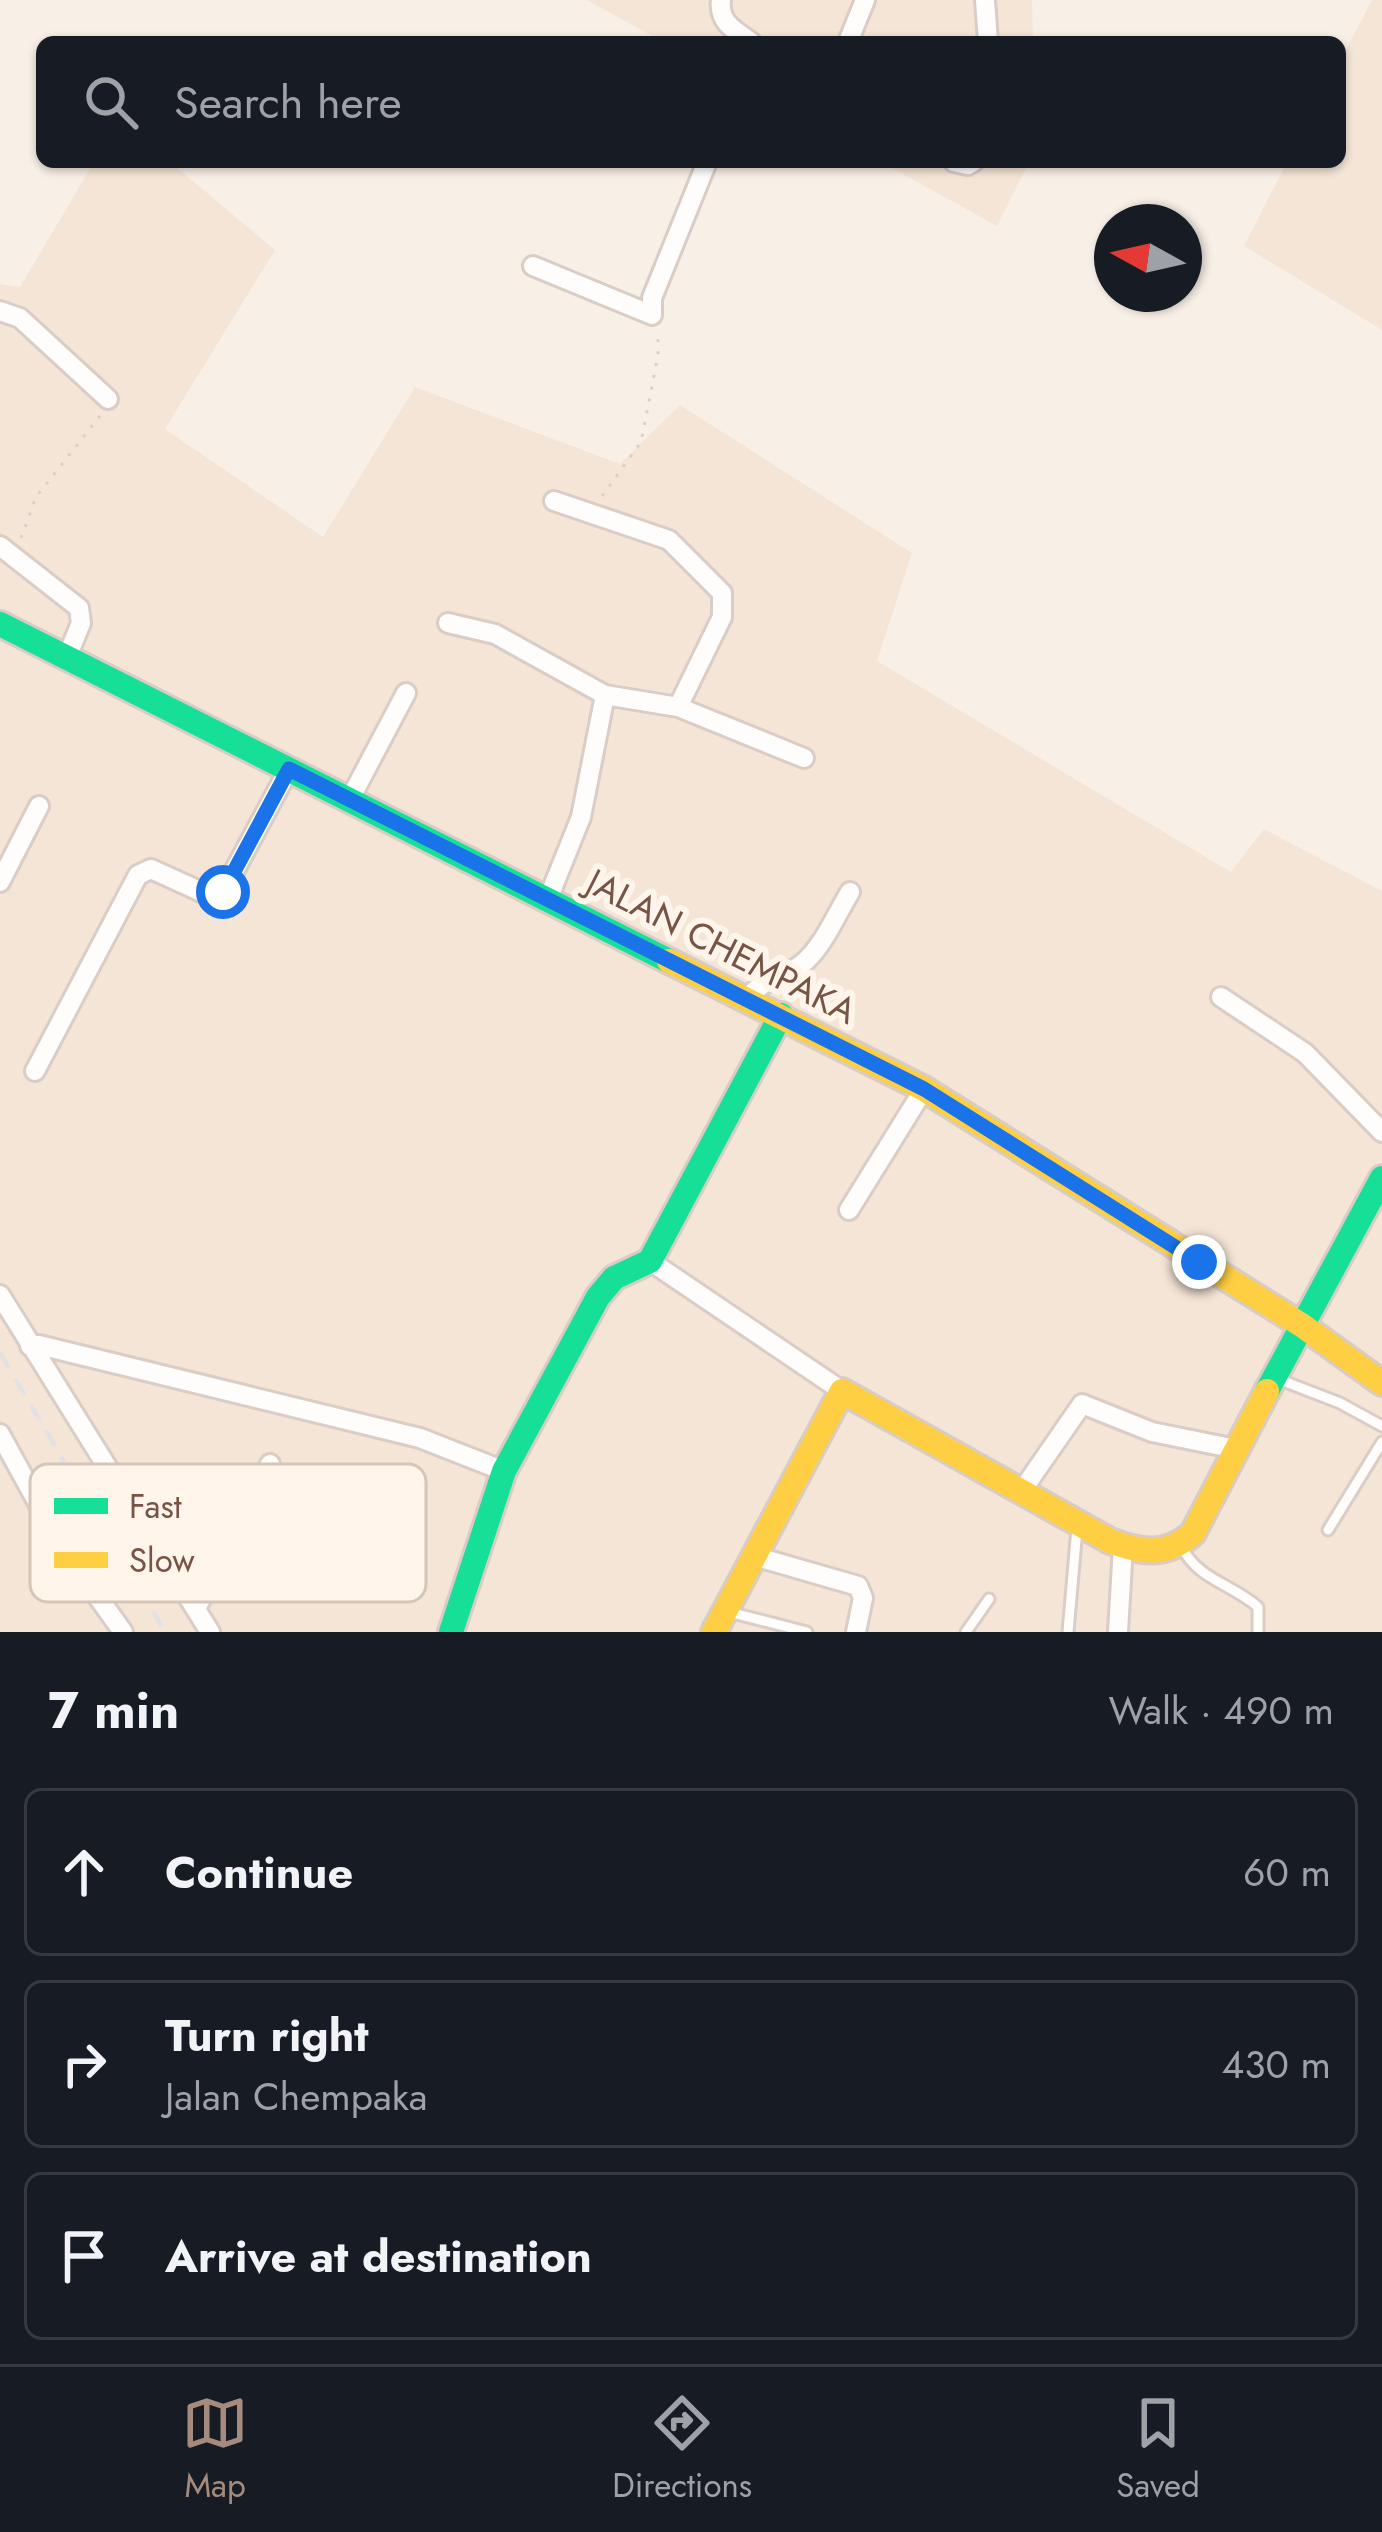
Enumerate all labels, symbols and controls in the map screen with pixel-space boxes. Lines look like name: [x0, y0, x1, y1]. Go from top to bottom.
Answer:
search box: [36, 36, 1346, 168]
icon: search: [78, 69, 144, 135]
text: Search here: [174, 70, 402, 135]
north arrow: [1094, 204, 1202, 312]
street label: JALAN CHEMPAKA: [575, 854, 866, 1037]
route start: [196, 865, 250, 919]
route end: [1172, 1235, 1226, 1289]
legend: [30, 1464, 426, 1602]
text: Fast: [129, 1483, 182, 1530]
text: Slow: [129, 1537, 195, 1584]
text: 7 min: [48, 1673, 179, 1747]
text: Walk · 490 m: [1109, 1682, 1334, 1739]
icon: ahead: [51, 1839, 117, 1905]
text: Continue: [165, 1840, 353, 1905]
text: 60 m: [1243, 1844, 1331, 1901]
text: Turn right: [165, 2003, 369, 2068]
icon: right: [51, 2031, 117, 2097]
text: 430 m: [1221, 2036, 1331, 2093]
text: Jalan Chempaka: [165, 2068, 428, 2125]
icon: arrive: [51, 2223, 117, 2289]
text: Arrive at destination: [165, 2224, 592, 2289]
tab: Map: [182, 2390, 248, 2509]
tab: Directions: [612, 2390, 752, 2509]
tab: Saved: [1116, 2390, 1200, 2509]

